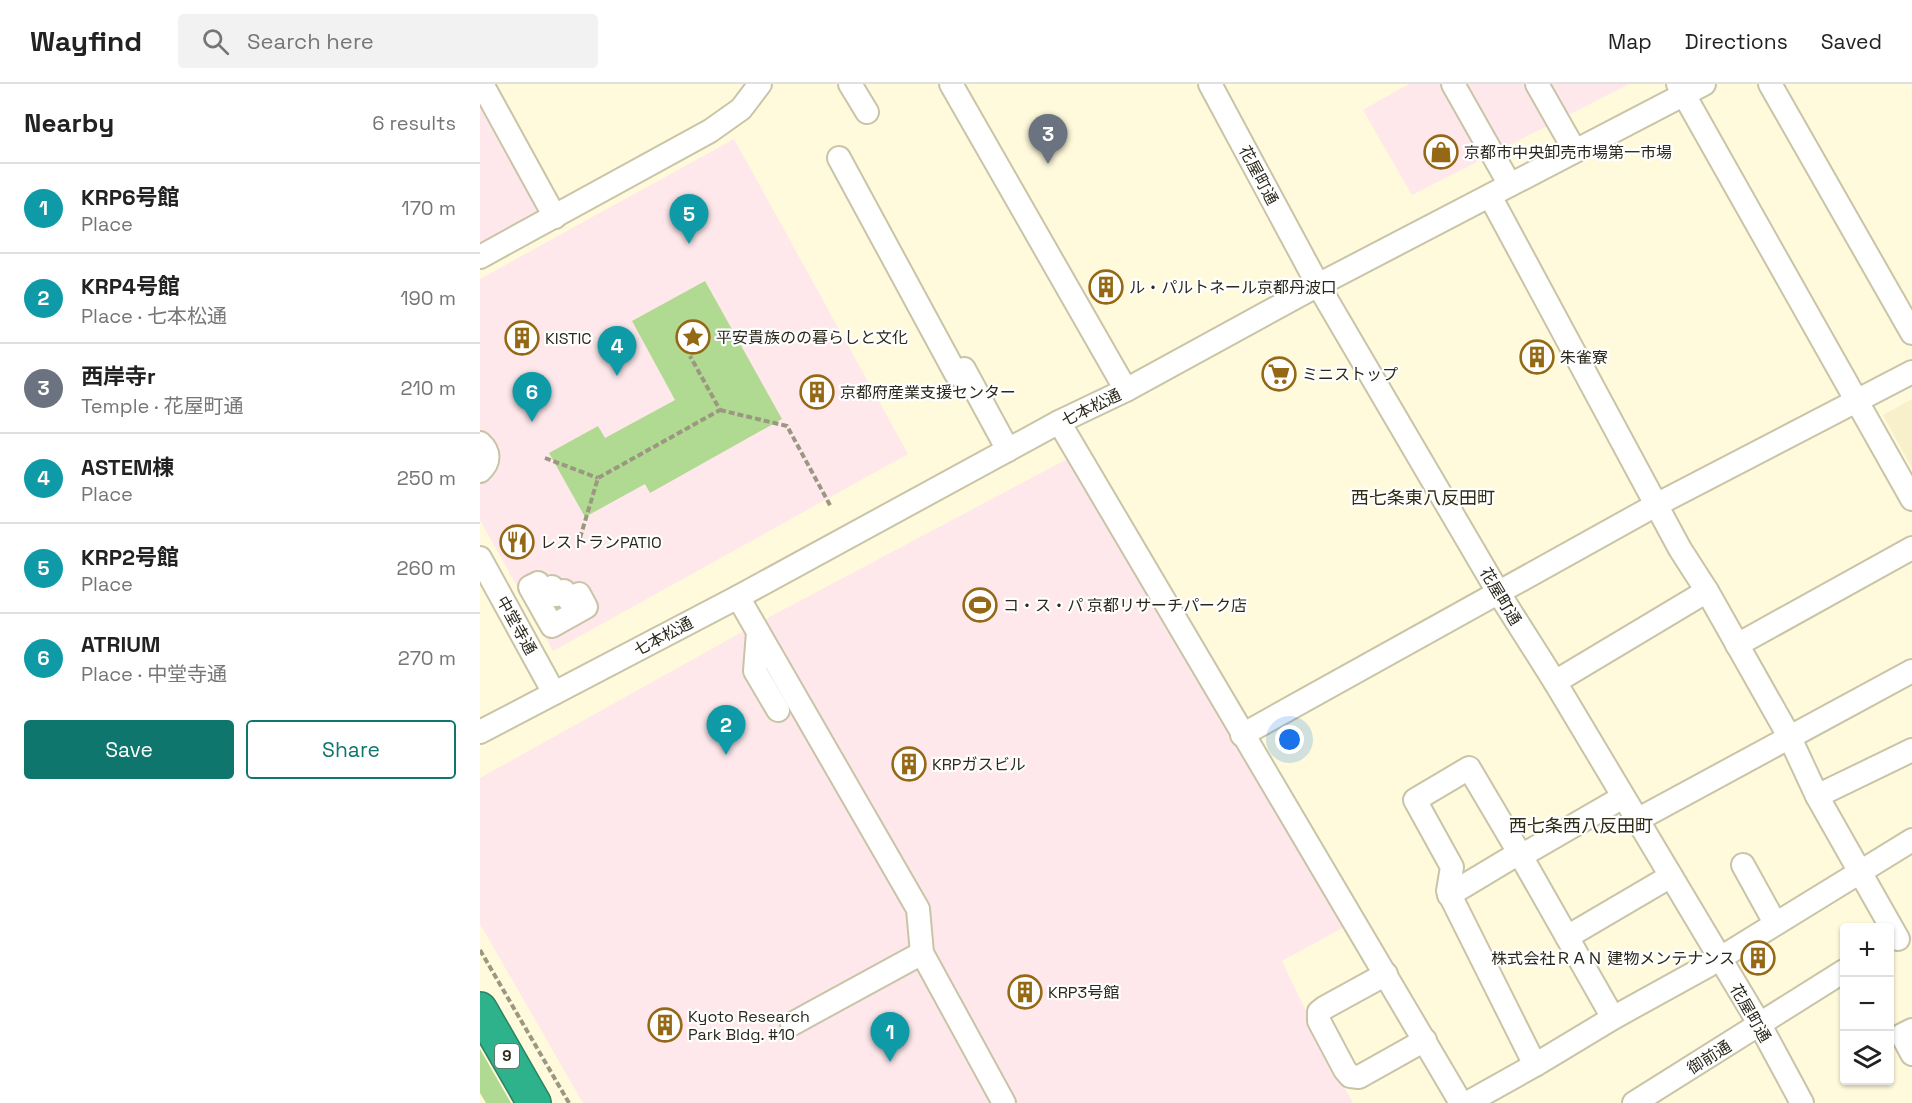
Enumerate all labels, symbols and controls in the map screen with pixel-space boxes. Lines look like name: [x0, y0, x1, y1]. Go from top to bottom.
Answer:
search box: [178, 14, 598, 68]
text: Wayfind: [30, 23, 142, 59]
icon: search: [199, 25, 232, 58]
text: Search here: [247, 27, 374, 55]
text: Map: [1608, 28, 1652, 55]
text: Directions: [1685, 28, 1788, 55]
text: Saved: [1821, 28, 1882, 55]
text: Nearby: [24, 106, 114, 140]
text: 6 results: [372, 110, 456, 136]
pin: 3: [1028, 115, 1068, 164]
shop icon: 京都市中央卸売市場第一市場: [1423, 134, 1459, 170]
street label: 花屋町通: [1234, 142, 1283, 208]
place label: 京都市中央卸売市場第一市場: [1464, 142, 1672, 163]
text: KRP6号館: [81, 183, 180, 211]
pin: 5: [670, 194, 708, 244]
text: 1: [39, 195, 48, 221]
text: 170 m: [401, 195, 456, 221]
text: Place: [81, 211, 133, 237]
building icon: ル・パルトネール京都丹波口: [1088, 269, 1124, 305]
text: KRP4号館: [81, 272, 180, 300]
place label: ル・パルトネール京都丹波口: [1129, 277, 1337, 298]
text: 2: [38, 285, 49, 311]
text: 190 m: [400, 285, 456, 311]
text: Place · 七本松通: [81, 303, 227, 329]
place icon: 平安貴族のの暮らしと文化: [675, 319, 711, 355]
building icon: KISTIC: [504, 320, 540, 356]
pin: 4: [598, 326, 636, 376]
place label: 平安貴族のの暮らしと文化: [716, 327, 908, 348]
place label: KISTIC: [545, 328, 592, 349]
building icon: 朱雀寮: [1519, 339, 1555, 375]
place label: 朱雀寮: [1560, 347, 1608, 368]
supermarket icon: ミニストップ: [1261, 356, 1297, 392]
text: 西岸寺r: [81, 362, 156, 390]
place label: ミニストップ: [1302, 364, 1398, 385]
pin: 6: [512, 372, 552, 422]
building icon: 京都府産業支援センター: [799, 374, 835, 410]
text: 3: [37, 375, 50, 401]
text: 210 m: [400, 375, 456, 401]
place label: 京都府産業支援センター: [840, 382, 1016, 403]
street label: 七本松通: [1058, 384, 1125, 431]
text: Temple · 花屋町通: [81, 393, 243, 419]
text: ASTEM棟: [81, 453, 174, 481]
text: 4: [37, 465, 50, 491]
text: 250 m: [397, 465, 456, 491]
text: Place: [81, 481, 133, 507]
district label: 西七条東八反田町: [1351, 486, 1495, 509]
restaurant icon: レストランPATIO: [499, 524, 535, 560]
place label: レストランPATIO: [540, 532, 662, 553]
text: KRP2号館: [81, 543, 179, 571]
text: 5: [38, 555, 50, 581]
text: 260 m: [397, 555, 456, 581]
street label: 花屋町通: [1475, 563, 1526, 629]
text: Place: [81, 571, 133, 597]
sports icon: コ・ス・パ 京都リサーチパーク店: [962, 587, 998, 623]
street label: 中堂寺通: [492, 592, 541, 658]
place label: コ・ス・パ 京都リサーチパーク店: [1003, 595, 1247, 616]
street label: 七本松通: [630, 612, 696, 661]
text: ATRIUM: [81, 630, 160, 658]
text: 6: [37, 645, 50, 671]
text: 270 m: [398, 645, 456, 671]
text: Place · 中堂寺通: [81, 661, 227, 687]
pin: 2: [706, 706, 746, 755]
button: Save: [24, 720, 234, 779]
button: Share: [246, 720, 456, 779]
your location: [1275, 725, 1304, 754]
building icon: KRPガスビル: [891, 746, 927, 782]
place label: KRPガスビル: [932, 754, 1025, 775]
district label: 西七条西八反田町: [1509, 814, 1653, 837]
map controls: [1840, 923, 1894, 1085]
button: +: [1840, 923, 1894, 977]
building icon: 株式会社ＲＡＮ 建物メンテナンス: [1740, 940, 1776, 976]
place label: 株式会社ＲＡＮ 建物メンテナンス: [1491, 948, 1735, 969]
building icon: KRP3号館: [1007, 974, 1043, 1010]
button: −: [1840, 977, 1894, 1031]
street label: 花屋町通: [1725, 980, 1776, 1046]
place label: KRP3号館: [1048, 982, 1119, 1003]
place label: Kyoto Research Park Bldg. #10: [688, 1006, 810, 1045]
building icon: Kyoto Research Park Bldg. #10: [647, 1007, 683, 1043]
pin: 1: [870, 1012, 910, 1062]
button: layers: [1840, 1031, 1894, 1085]
street label: 御前通: [1683, 1036, 1735, 1079]
road number: 9: [495, 1044, 519, 1068]

